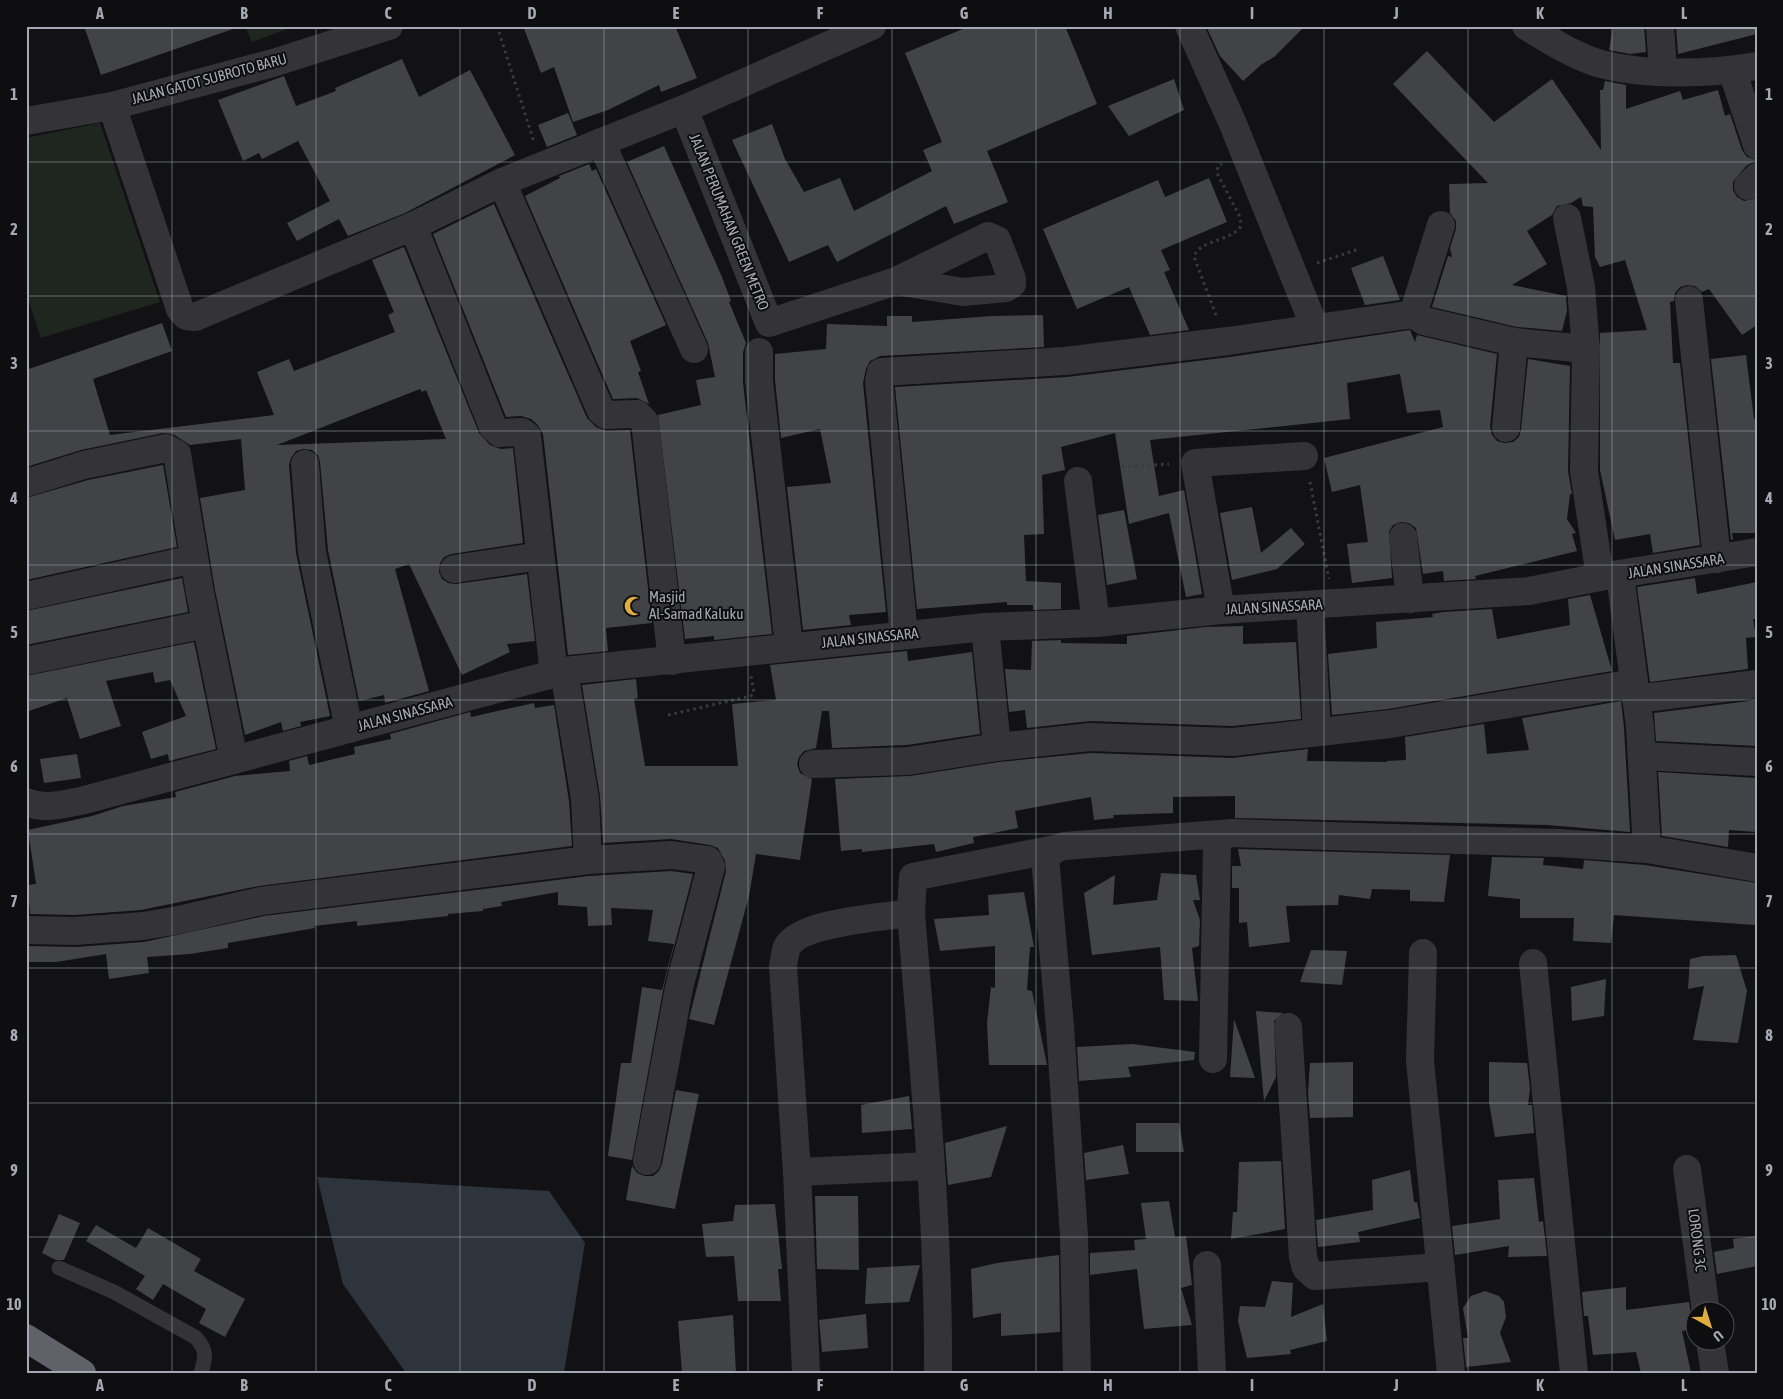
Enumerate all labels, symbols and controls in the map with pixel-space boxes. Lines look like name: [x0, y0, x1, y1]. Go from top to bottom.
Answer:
text: A: [95, 4, 104, 22]
text: B: [240, 4, 248, 22]
text: C: [384, 4, 392, 22]
text: D: [528, 4, 537, 22]
text: E: [673, 4, 680, 22]
text: F: [817, 4, 824, 22]
text: G: [960, 4, 969, 22]
text: H: [1103, 4, 1113, 22]
text: I: [1250, 4, 1254, 22]
text: J: [1392, 4, 1399, 22]
text: K: [1536, 4, 1544, 22]
text: L: [1681, 4, 1688, 22]
street label: JALAN GATOT SUBROTO BARU: [129, 50, 288, 107]
text: 1: [10, 85, 18, 103]
text: 1: [1765, 85, 1773, 103]
street label: JALAN PERUMAHAN GREEN METRO: [686, 131, 773, 313]
text: 2: [10, 220, 18, 238]
text: 2: [1765, 220, 1773, 238]
text: 3: [10, 354, 18, 372]
text: 3: [1765, 354, 1773, 372]
text: 4: [9, 489, 18, 507]
text: 4: [1764, 489, 1773, 507]
street label: JALAN SINASSARA: [1627, 549, 1726, 582]
place label: Masjid Al-Samad Kaluku: [649, 588, 743, 622]
mosque icon: Masjid Al-Samad Kaluku: [623, 595, 645, 617]
street label: JALAN SINASSARA: [1225, 595, 1324, 618]
text: 5: [10, 623, 18, 641]
text: 5: [1765, 623, 1773, 641]
street label: JALAN SINASSARA: [821, 624, 920, 651]
street label: JALAN SINASSARA: [356, 693, 455, 734]
text: 6: [10, 757, 18, 775]
text: 6: [1765, 757, 1773, 775]
text: 7: [10, 892, 18, 910]
text: 7: [1765, 892, 1773, 910]
text: 8: [10, 1026, 18, 1044]
text: 8: [1765, 1026, 1773, 1044]
text: 9: [10, 1161, 18, 1179]
text: 9: [1765, 1161, 1773, 1179]
street label: LORONG 3C: [1685, 1208, 1710, 1273]
text: 10: [6, 1295, 22, 1313]
text: 10: [1761, 1295, 1777, 1313]
north arrow: [1686, 1302, 1736, 1352]
text: U: [1710, 1327, 1726, 1345]
text: A: [95, 1376, 104, 1394]
text: B: [240, 1376, 248, 1394]
text: C: [384, 1376, 392, 1394]
text: D: [528, 1376, 537, 1394]
text: E: [673, 1376, 680, 1394]
text: F: [817, 1376, 824, 1394]
text: G: [960, 1376, 969, 1394]
text: H: [1103, 1376, 1113, 1394]
text: I: [1250, 1376, 1254, 1394]
text: J: [1392, 1376, 1399, 1394]
text: K: [1536, 1376, 1544, 1394]
text: L: [1681, 1376, 1688, 1394]

